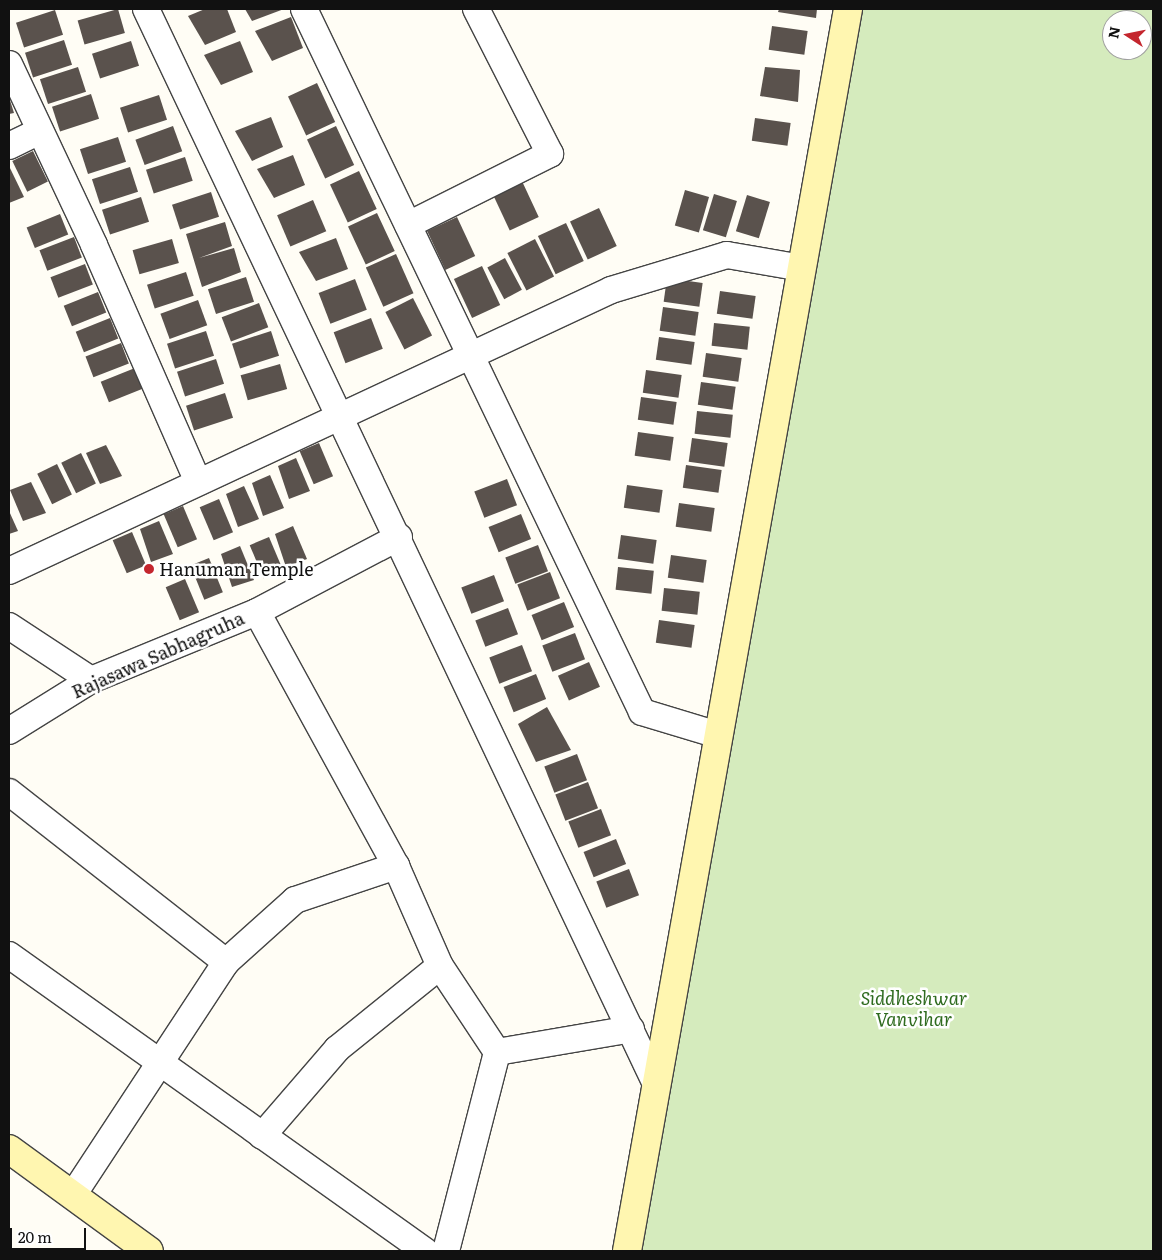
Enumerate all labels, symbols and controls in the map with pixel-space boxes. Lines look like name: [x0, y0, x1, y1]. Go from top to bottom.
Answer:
north arrow: [1102, 10, 1152, 60]
text: N: [1102, 25, 1124, 40]
place label: Hanuman Temple: [159, 558, 313, 580]
marker: Hanuman Temple: [143, 563, 155, 575]
street label: Rajasawa Sabhagruha: [68, 607, 248, 703]
park label: Siddheshwar Vanvihar: [861, 988, 967, 1030]
scale bar: [12, 1218, 89, 1250]
text: 20 m: [18, 1225, 52, 1248]

